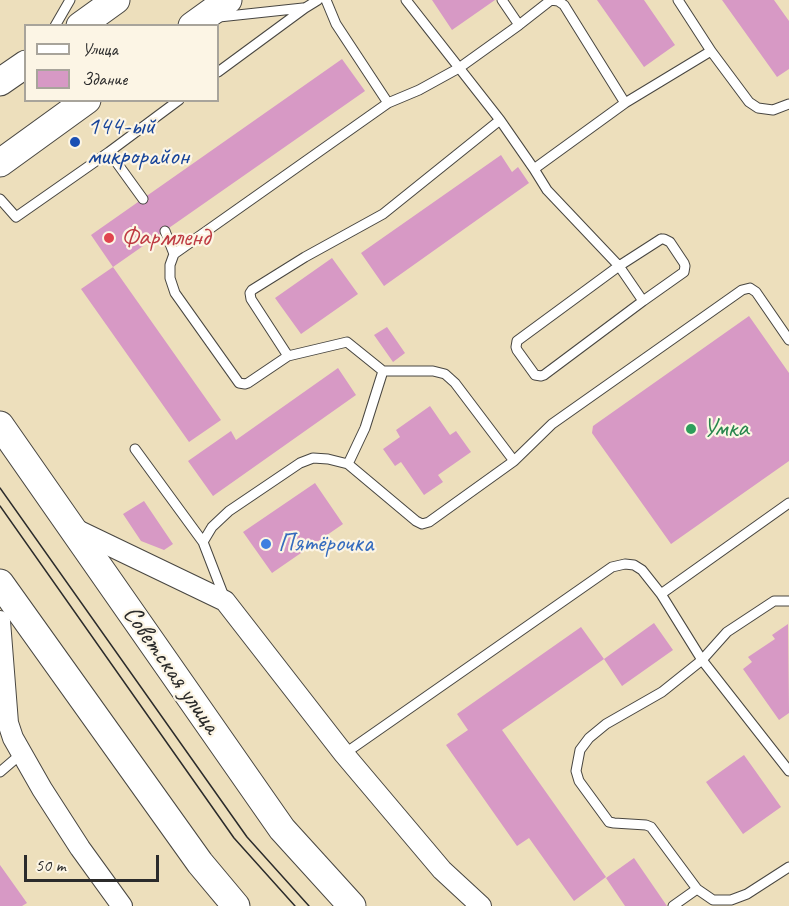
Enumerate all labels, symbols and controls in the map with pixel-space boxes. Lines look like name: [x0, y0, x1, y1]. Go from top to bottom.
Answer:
legend: [24, 24, 219, 102]
text: Улица: [82, 38, 118, 60]
text: Здание: [82, 68, 127, 90]
place label: 144-ый микрорайон: [87, 111, 189, 172]
marker: 144-ый микрорайон: [68, 135, 82, 149]
place label: Фармленд: [121, 222, 210, 254]
marker: Фармленд: [102, 231, 116, 245]
place label: Умка: [703, 413, 749, 445]
marker: Умка: [684, 422, 698, 436]
place label: Пятёрочка: [278, 528, 373, 560]
marker: Пятёрочка: [259, 537, 273, 551]
street label: Советская улица: [115, 600, 227, 740]
scale bar: [27, 843, 162, 881]
text: 50 m: [35, 854, 66, 876]

